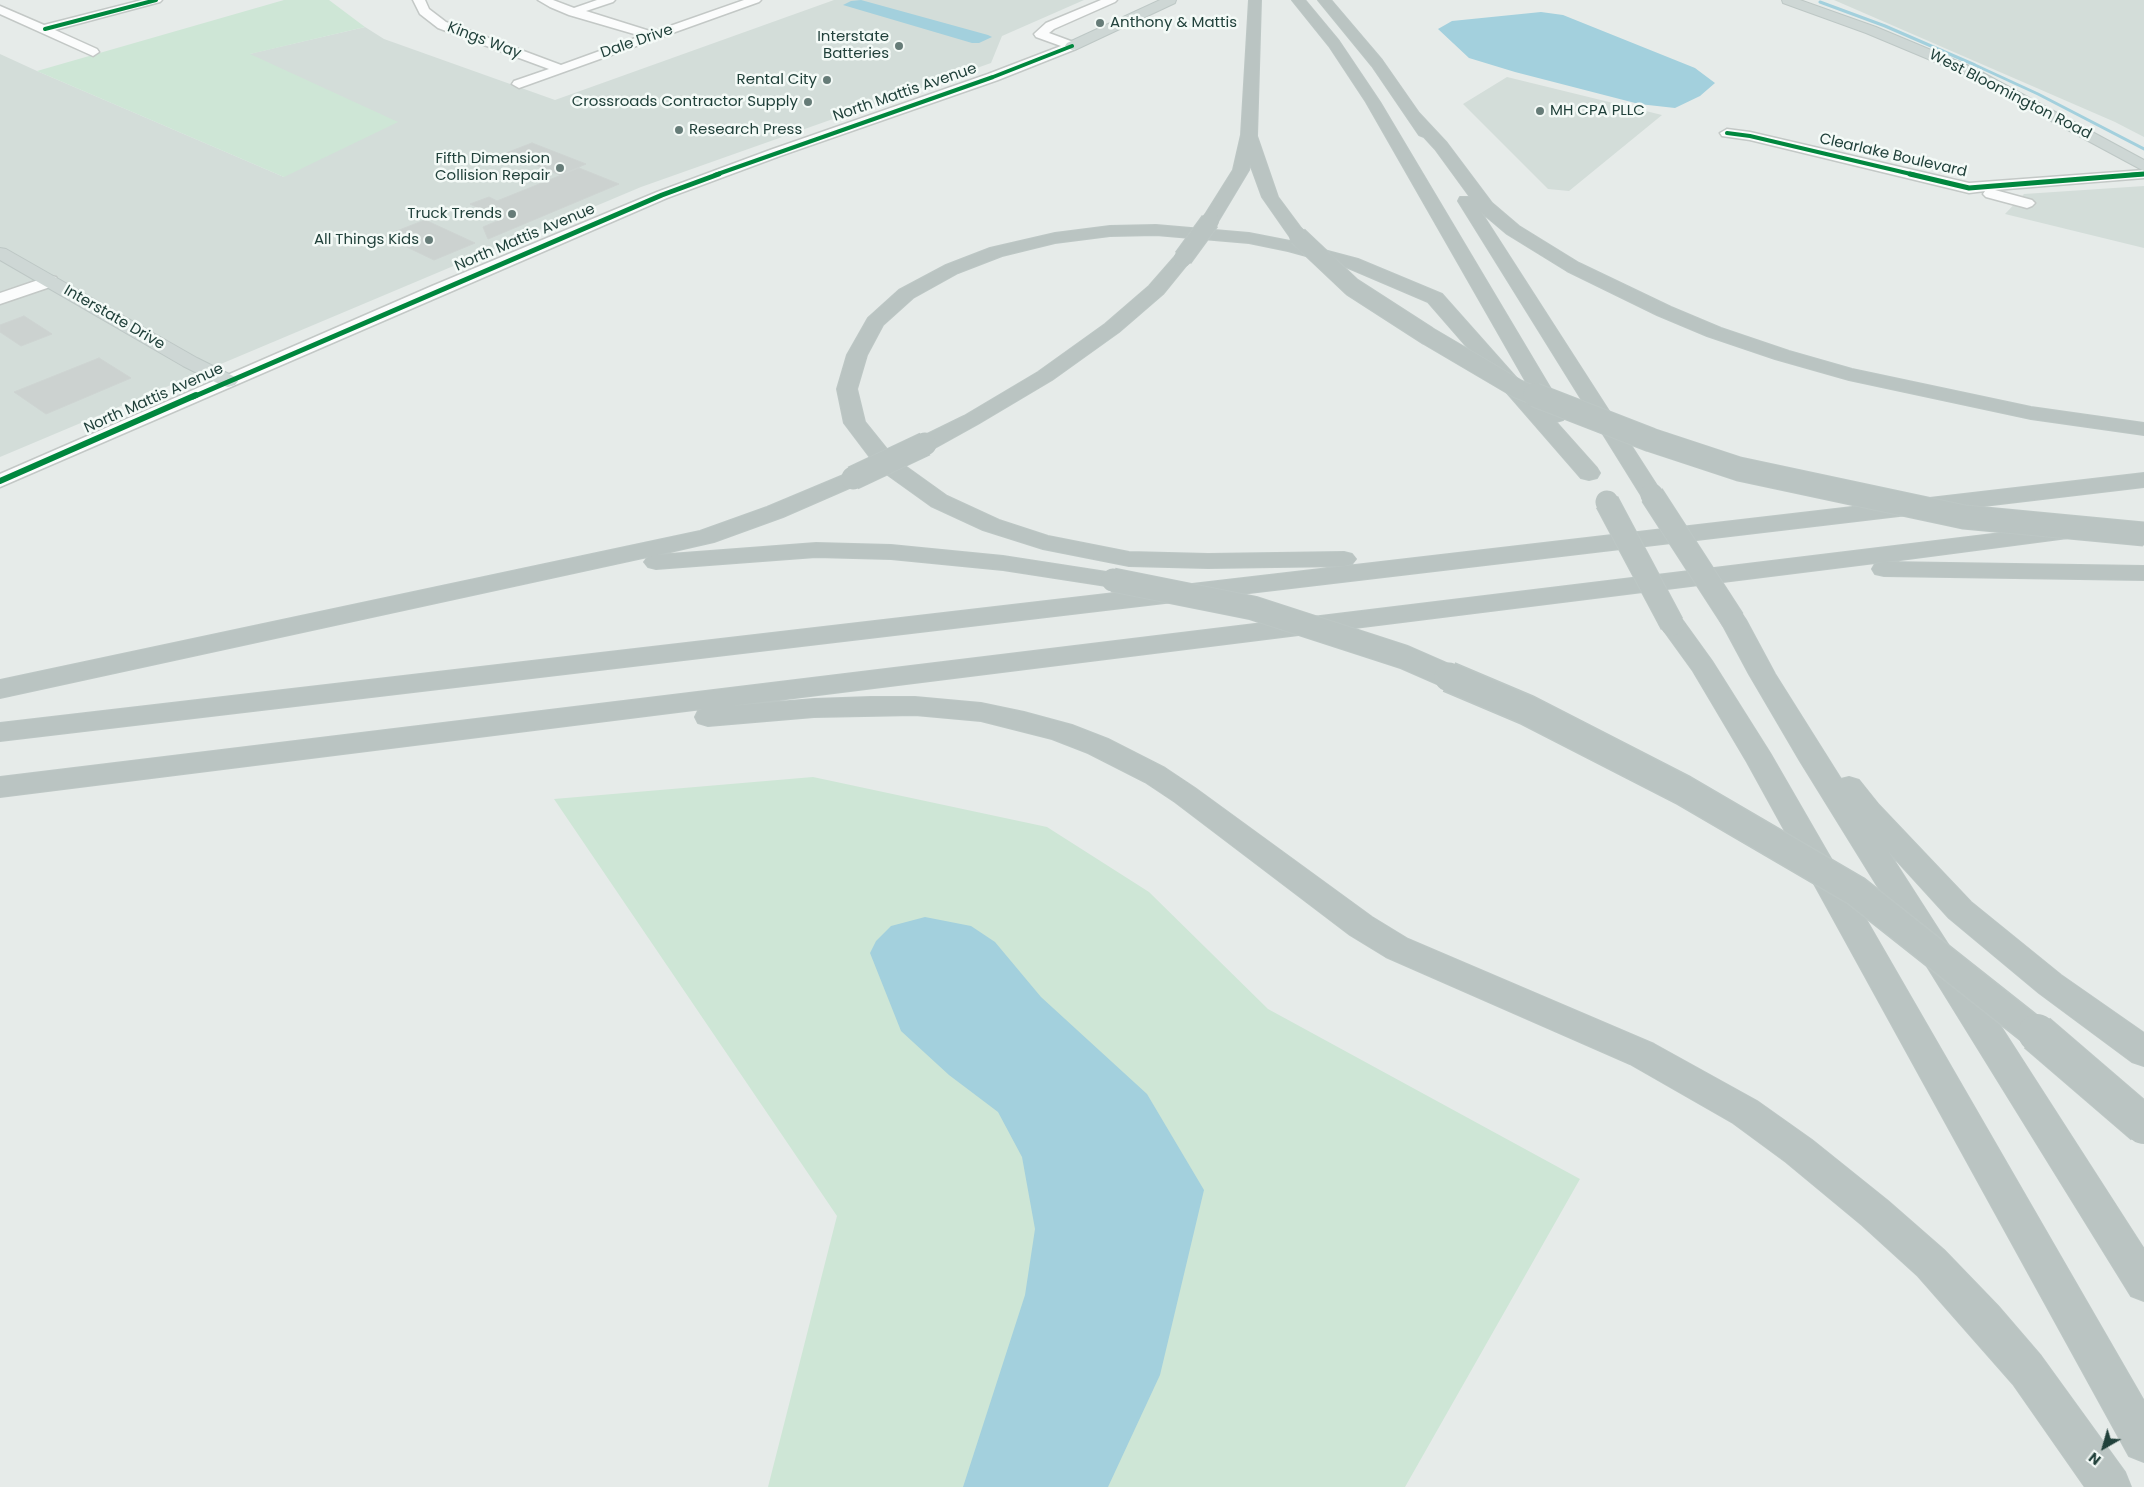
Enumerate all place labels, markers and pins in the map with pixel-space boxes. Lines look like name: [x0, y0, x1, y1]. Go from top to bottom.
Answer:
place label: Anthony & Mattis: [1110, 14, 1237, 32]
marker: Anthony & Mattis: [1094, 17, 1106, 29]
place label: Interstate Batteries: [817, 28, 889, 63]
marker: Interstate Batteries: [893, 40, 905, 52]
place label: Rental City: [737, 71, 817, 89]
marker: Rental City: [821, 74, 833, 86]
place label: Crossroads Contractor Supply: [572, 93, 798, 111]
marker: Crossroads Contractor Supply: [802, 96, 814, 108]
place label: MH CPA PLLC: [1550, 102, 1645, 120]
marker: MH CPA PLLC: [1534, 105, 1546, 117]
place label: Research Press: [689, 121, 802, 139]
marker: Research Press: [673, 124, 685, 136]
place label: Fifth Dimension Collision Repair: [435, 150, 550, 185]
marker: Fifth Dimension Collision Repair: [554, 162, 566, 174]
place label: Truck Trends: [407, 205, 502, 223]
marker: Truck Trends: [506, 208, 518, 220]
place label: All Things Kids: [314, 231, 419, 249]
marker: All Things Kids: [423, 234, 435, 246]

